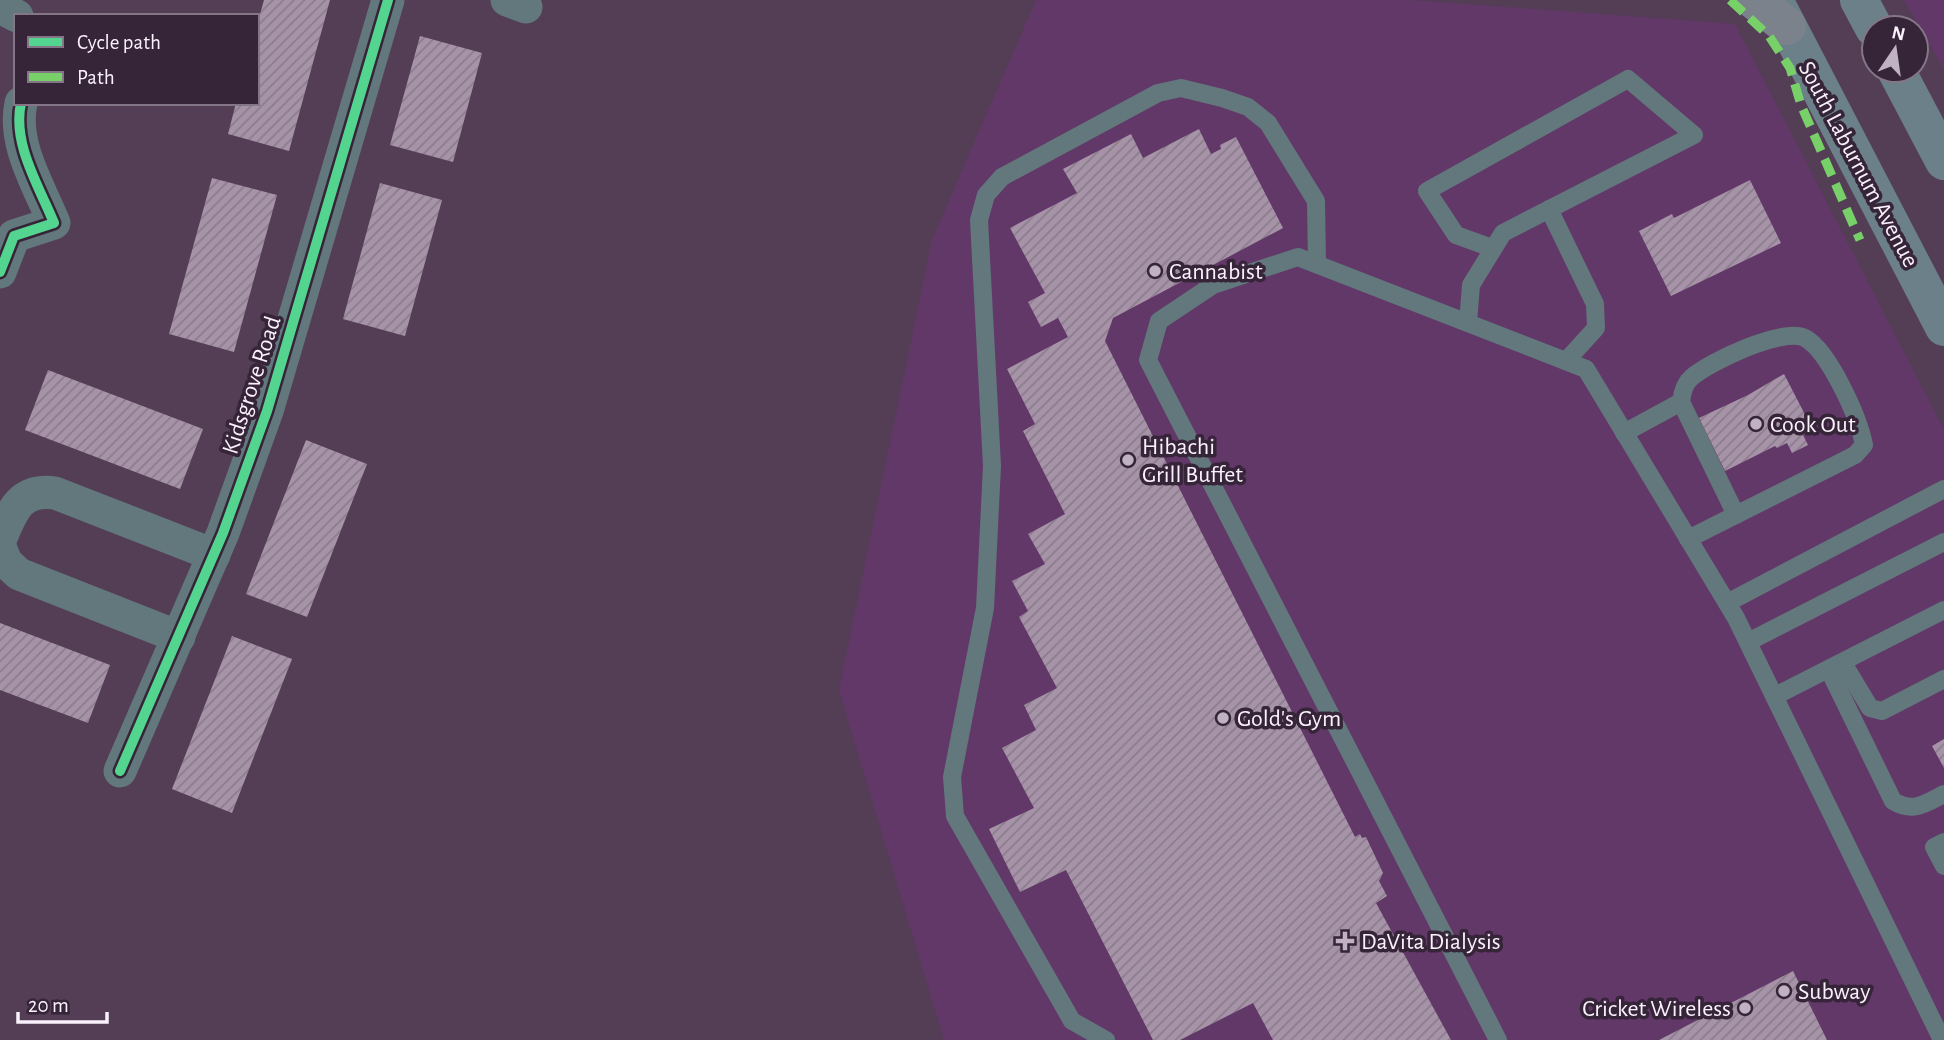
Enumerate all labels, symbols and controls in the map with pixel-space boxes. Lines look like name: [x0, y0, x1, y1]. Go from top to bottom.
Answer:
legend: [14, 14, 259, 105]
north arrow: [1860, 14, 1930, 84]
text: N: [1890, 23, 1907, 45]
text: Cycle path: [77, 32, 161, 53]
street label: South Laburnum Avenue: [1794, 57, 1923, 271]
text: Path: [77, 67, 115, 88]
place label: Cannabist: [1169, 260, 1263, 284]
marker: Cannabist: [1147, 263, 1163, 279]
street label: Kidsgrove Road: [218, 313, 286, 457]
place label: Cook Out: [1770, 413, 1856, 437]
marker: Cook Out: [1748, 416, 1764, 432]
place label: Hibachi Grill Buffet: [1142, 435, 1243, 487]
marker: Hibachi Grill Buffet: [1120, 452, 1136, 468]
place label: Gold's Gym: [1237, 707, 1341, 731]
marker: Gold's Gym: [1215, 710, 1231, 726]
place label: DaVita Dialysis: [1361, 930, 1501, 954]
marker: DaVita Dialysis: [1335, 931, 1355, 951]
place label: Subway: [1798, 980, 1870, 1004]
scale bar: [18, 981, 107, 1025]
marker: Subway: [1776, 983, 1792, 999]
text: 20 m: [28, 995, 69, 1016]
place label: Cricket Wireless: [1582, 997, 1731, 1021]
marker: Cricket Wireless: [1737, 1000, 1753, 1016]

